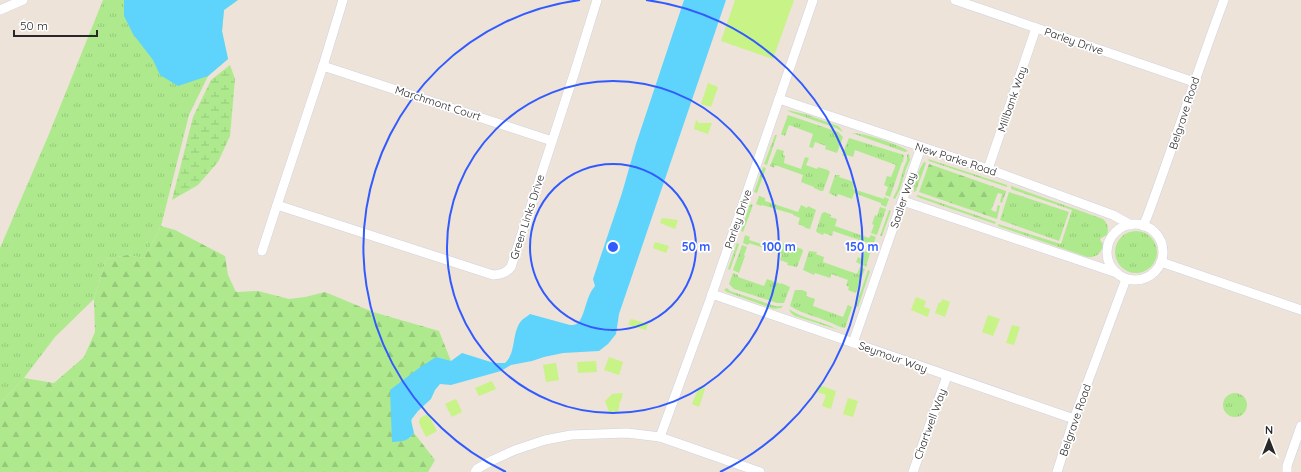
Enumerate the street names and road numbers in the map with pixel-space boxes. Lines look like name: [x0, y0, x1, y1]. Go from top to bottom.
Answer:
street label: Parley Drive: [1043, 24, 1105, 58]
street label: Millbank Way: [994, 64, 1030, 134]
street label: Belgrave Road: [1166, 75, 1202, 151]
street label: Marchmont Court: [393, 83, 483, 124]
street label: New Parke Road: [913, 139, 999, 179]
street label: Sadler Way: [887, 170, 919, 230]
street label: Green Links Drive: [507, 173, 547, 261]
street label: Parley Drive: [721, 188, 755, 250]
street label: Seymour Way: [857, 338, 929, 376]
street label: Belgrave Road: [1056, 382, 1094, 458]
street label: Chartwell Way: [911, 387, 949, 461]

